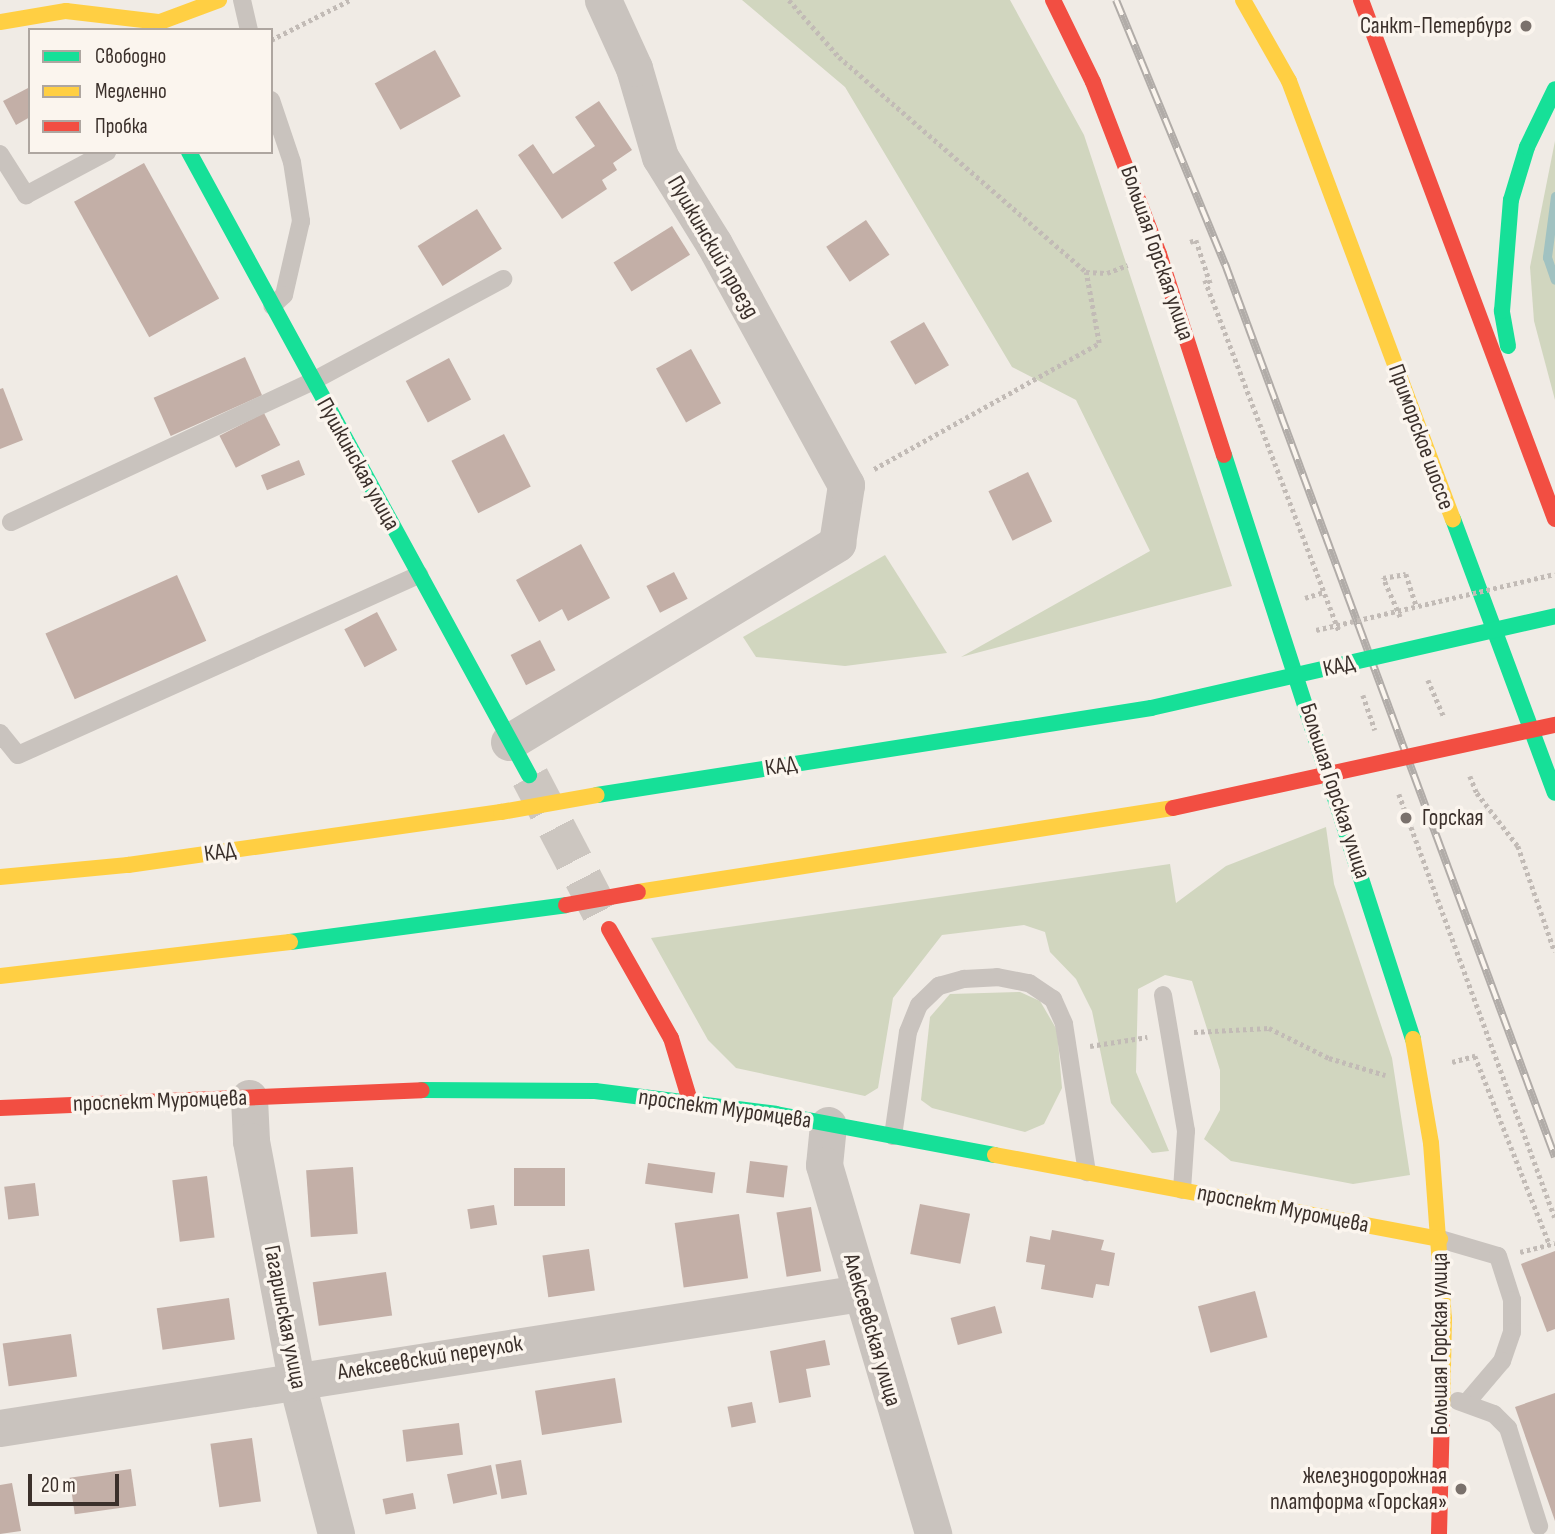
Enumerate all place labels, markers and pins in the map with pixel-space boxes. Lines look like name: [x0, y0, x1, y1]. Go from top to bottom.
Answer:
place label: Санкт-Петербург: [1360, 12, 1512, 40]
marker: Санкт-Петербург: [1518, 18, 1534, 34]
place label: Горская: [1422, 804, 1484, 832]
marker: Горская: [1396, 808, 1416, 828]
place label: железнодорожная платформа «Горская»: [1270, 1462, 1447, 1516]
marker: железнодорожная платформа «Горская»: [1453, 1481, 1469, 1497]

